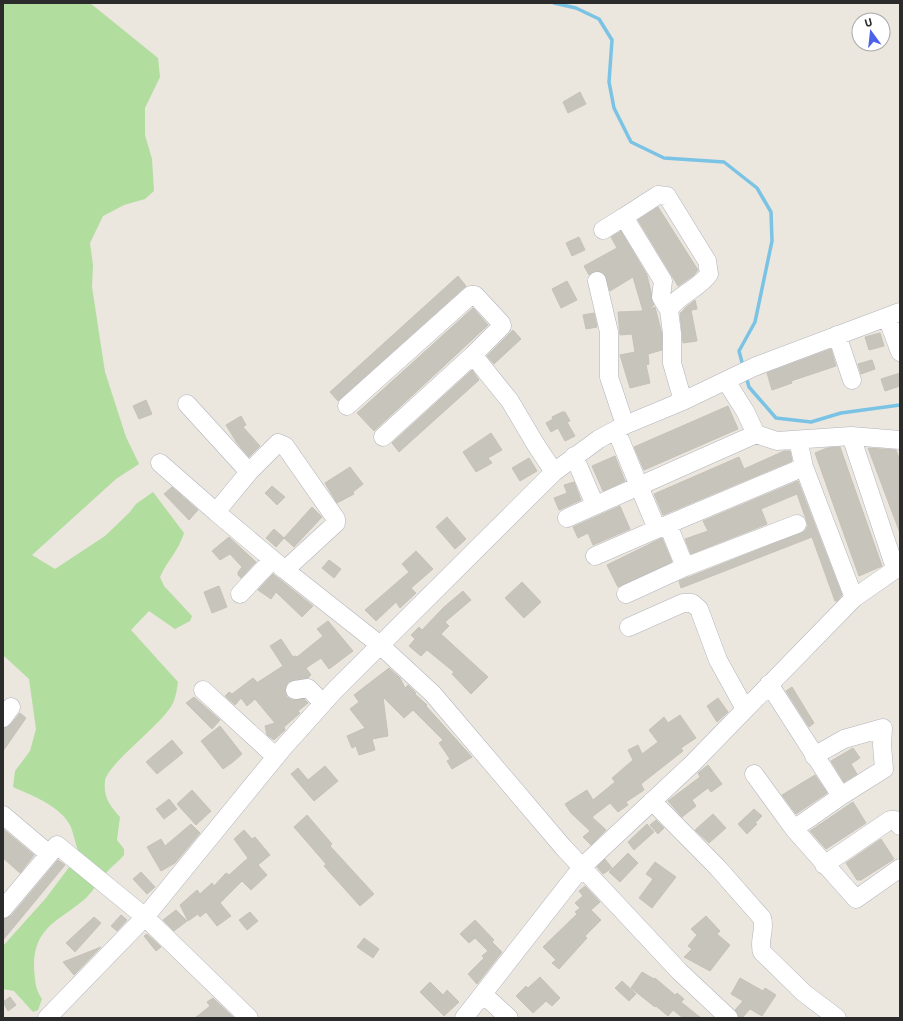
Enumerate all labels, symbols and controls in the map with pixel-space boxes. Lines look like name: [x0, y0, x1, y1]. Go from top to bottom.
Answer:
north arrow: [851, 12, 891, 52]
text: U: [863, 15, 874, 30]

